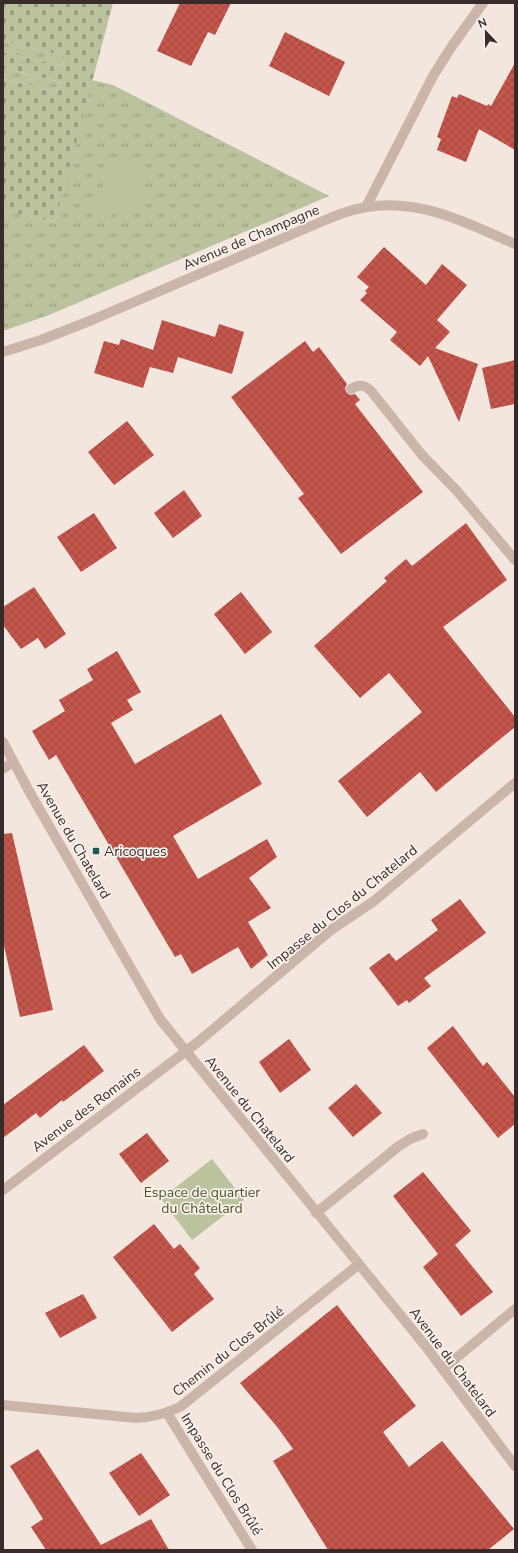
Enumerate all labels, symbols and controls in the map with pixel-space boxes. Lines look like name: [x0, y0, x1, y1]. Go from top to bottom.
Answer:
north arrow: [466, 12, 506, 52]
text: N: [476, 15, 489, 32]
street label: Avenue de Champagne: [180, 200, 322, 275]
street label: Avenue du Chatelard: [32, 778, 115, 902]
street label: Impasse du Clos du Chatelard: [263, 841, 421, 974]
place label: Aricoques: [104, 842, 167, 861]
marker: Aricoques: [91, 846, 101, 856]
street label: Avenue du Chatelard: [201, 1052, 299, 1167]
street label: Avenue des Romains: [28, 1062, 145, 1157]
park label: Espace de quartier du Châtelard: [144, 1183, 260, 1218]
street label: Chemin du Clos Brûlé: [169, 1302, 288, 1401]
street label: Avenue du Chatelard: [405, 1304, 500, 1421]
street label: Impasse du Clos Brûlé: [176, 1410, 267, 1539]

